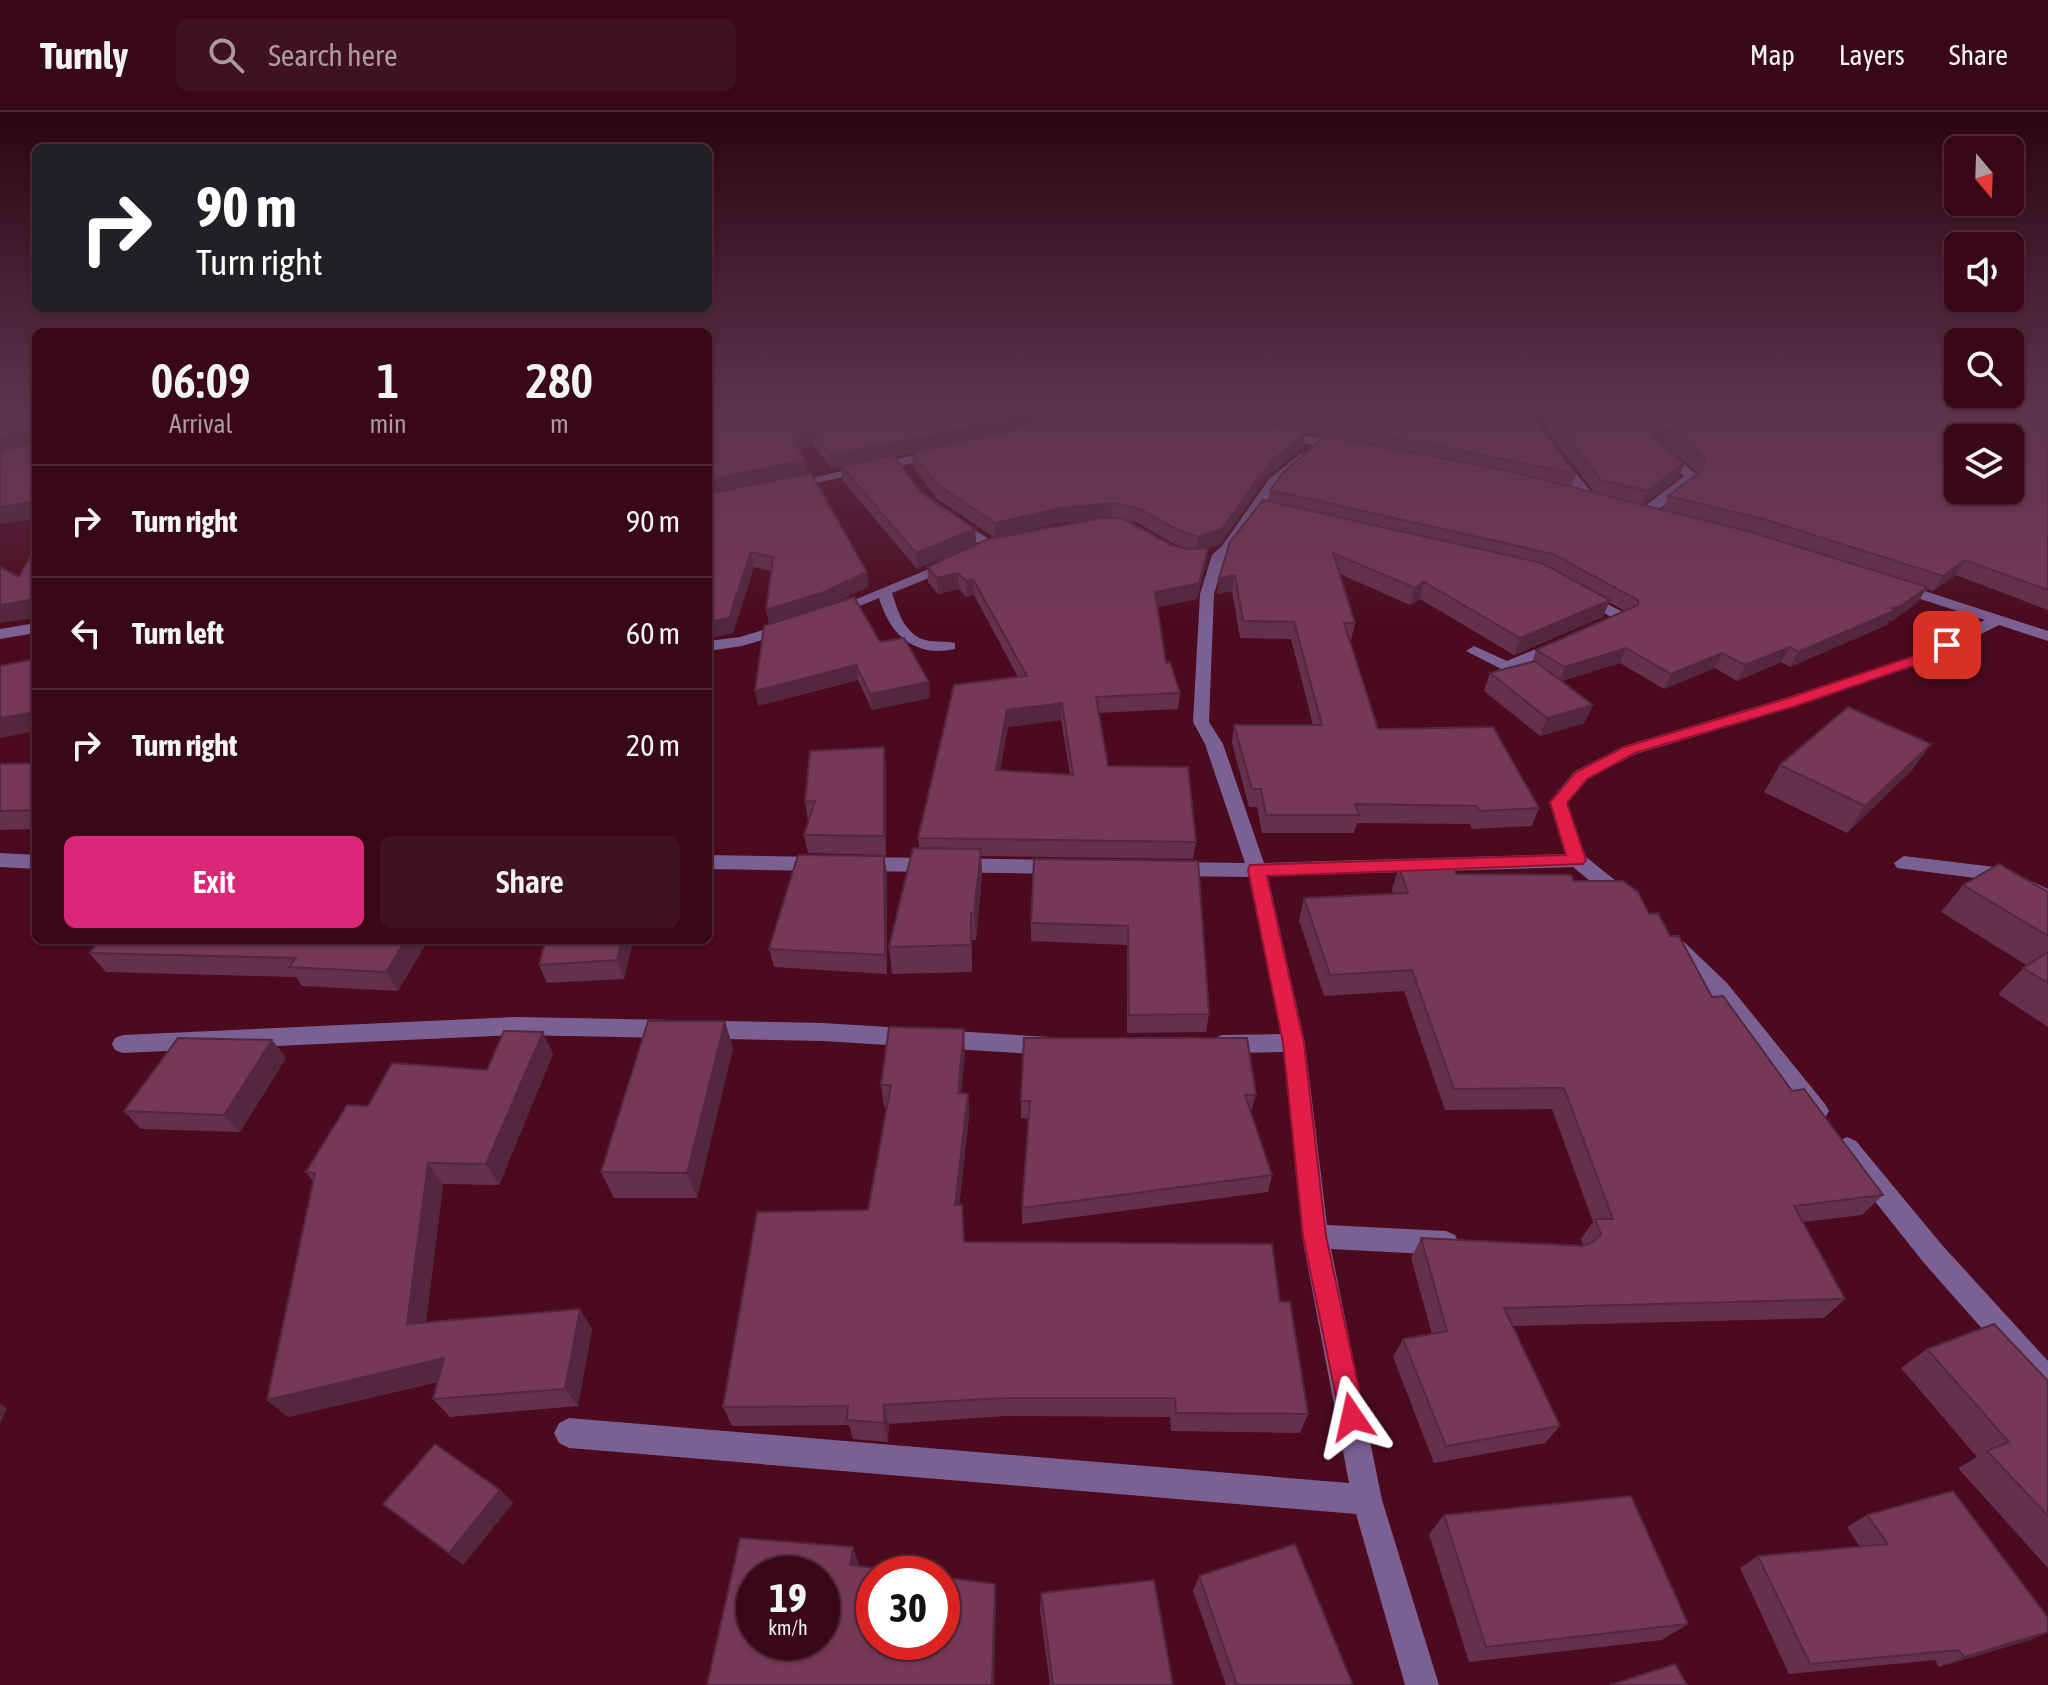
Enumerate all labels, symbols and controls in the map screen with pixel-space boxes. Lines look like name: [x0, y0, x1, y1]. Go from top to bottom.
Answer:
search box: [176, 19, 736, 91]
icon: search: [204, 33, 248, 77]
text: Turnly: [40, 34, 128, 77]
text: Search here: [268, 38, 398, 72]
text: Map: [1750, 39, 1795, 71]
text: Layers: [1839, 39, 1905, 71]
text: Share: [1949, 39, 2008, 71]
north arrow: [1944, 136, 2024, 216]
map controls: [1944, 136, 2024, 504]
text: 90 m: [196, 175, 297, 239]
icon: right: [64, 176, 168, 280]
button: sound: [1944, 232, 2024, 312]
text: Turn right: [196, 241, 323, 283]
button: search: [1944, 328, 2024, 408]
text: 06:09: [151, 353, 251, 408]
text: 1: [377, 353, 399, 408]
text: 280: [526, 353, 593, 408]
text: Arrival: [169, 409, 232, 439]
text: min: [369, 409, 407, 439]
text: m: [550, 409, 569, 439]
button: layers: [1944, 424, 2024, 504]
icon: right: [64, 499, 108, 543]
text: Turn right: [132, 504, 238, 538]
text: 90 m: [626, 504, 680, 538]
icon: left: [64, 611, 108, 655]
pin: [1913, 611, 1981, 679]
text: Turn left: [132, 616, 224, 650]
text: 60 m: [626, 616, 680, 650]
icon: arrive: [1925, 623, 1969, 667]
icon: right: [64, 723, 108, 767]
text: Turn right: [132, 728, 238, 762]
text: 20 m: [626, 728, 680, 762]
button: Exit: [64, 836, 364, 928]
button: Share: [380, 836, 680, 928]
position arrow: [1310, 1375, 1394, 1459]
speed limit sign: 30: [856, 1556, 960, 1660]
text: 19: [769, 1575, 807, 1620]
text: km/h: [768, 1616, 808, 1639]

